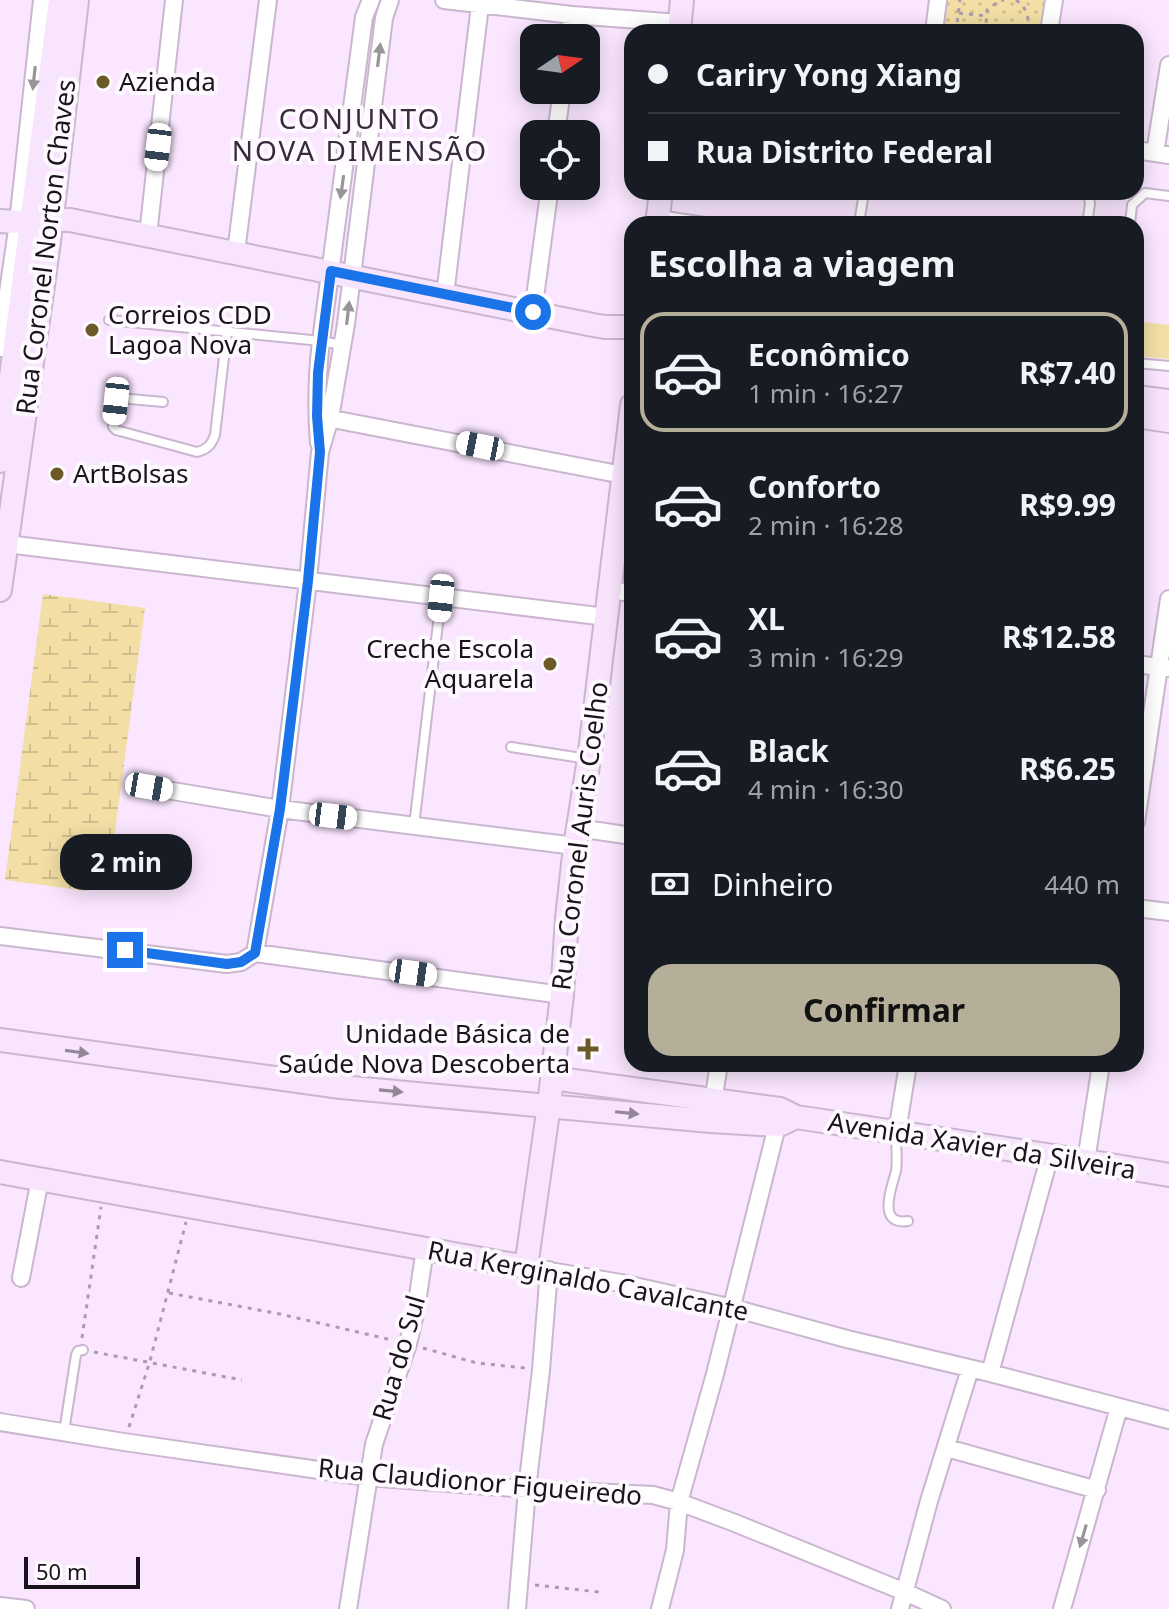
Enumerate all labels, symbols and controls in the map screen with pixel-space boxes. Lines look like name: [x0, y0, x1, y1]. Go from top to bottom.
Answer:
north arrow: [520, 24, 600, 104]
map controls: [520, 24, 600, 200]
one-way arrow: [373, 43, 386, 68]
text: Cariry Yong Xiang: [696, 54, 962, 95]
place label: Azienda: [119, 63, 216, 99]
one-way arrow: [27, 65, 40, 90]
marker: Azienda: [94, 73, 112, 91]
street label: Rua Coronel Norton Chaves: [7, 77, 83, 417]
district label: CONJUNTO NOVA DIMENSÃO: [232, 99, 488, 169]
button: locate: [520, 120, 600, 200]
car: [143, 122, 173, 172]
text: Rua Distrito Federal: [696, 131, 993, 172]
one-way arrow: [335, 175, 348, 200]
text: Escolha a viagem: [648, 239, 956, 288]
route start: [515, 294, 551, 330]
place label: Correios CDD Lagoa Nova: [108, 296, 272, 362]
one-way arrow: [341, 301, 354, 326]
marker: Correios CDD Lagoa Nova: [83, 321, 101, 339]
text: Econômico: [748, 334, 910, 375]
icon: car: [652, 336, 724, 408]
text: R$7.40: [1019, 352, 1116, 393]
text: 1 min · 16:27: [748, 375, 904, 411]
car: [102, 376, 130, 426]
car: [454, 430, 506, 462]
place label: ArtBolsas: [73, 455, 189, 491]
marker: ArtBolsas: [48, 465, 66, 483]
text: Conforto: [748, 466, 881, 507]
icon: car: [652, 468, 724, 540]
text: R$9.99: [1019, 484, 1116, 525]
text: 2 min · 16:28: [748, 507, 904, 543]
car: [427, 573, 455, 623]
text: XL: [748, 598, 785, 639]
icon: car: [652, 600, 724, 672]
text: R$12.58: [1002, 616, 1116, 657]
place label: Creche Escola Aquarela: [366, 630, 534, 696]
text: 3 min · 16:29: [748, 639, 904, 675]
marker: Creche Escola Aquarela: [541, 655, 559, 673]
street label: Rua Coronel Auris Coelho: [542, 680, 616, 992]
text: Black: [748, 730, 829, 771]
icon: car: [652, 732, 724, 804]
text: R$6.25: [1019, 748, 1116, 789]
car: [123, 771, 175, 803]
text: 4 min · 16:30: [748, 771, 904, 807]
car: [308, 801, 358, 831]
callout: 2 min: [59, 834, 191, 890]
text: 2 min: [90, 844, 162, 880]
icon: cash: [648, 862, 692, 906]
text: Dinheiro: [712, 864, 833, 905]
text: 440 m: [1044, 866, 1120, 902]
route end: [107, 932, 143, 968]
car: [388, 958, 438, 988]
button: Confirmar: [648, 964, 1120, 1056]
place label: Unidade Básica de Saúde Nova Descoberta: [278, 1015, 570, 1081]
marker: Unidade Básica de Saúde Nova Descoberta: [577, 1038, 599, 1060]
one-way arrow: [65, 1046, 90, 1059]
one-way arrow: [379, 1085, 404, 1098]
street label: Avenida Xavier da Silveira: [826, 1103, 1139, 1187]
one-way arrow: [615, 1107, 640, 1120]
street label: Rua Kerginaldo Cavalcante: [425, 1231, 752, 1329]
street label: Rua do Sul: [363, 1291, 433, 1425]
street label: Rua Claudionor Figueiredo: [316, 1449, 644, 1513]
one-way arrow: [1077, 1523, 1089, 1548]
scale bar: [24, 1553, 140, 1589]
text: 50 m: [36, 1556, 87, 1586]

